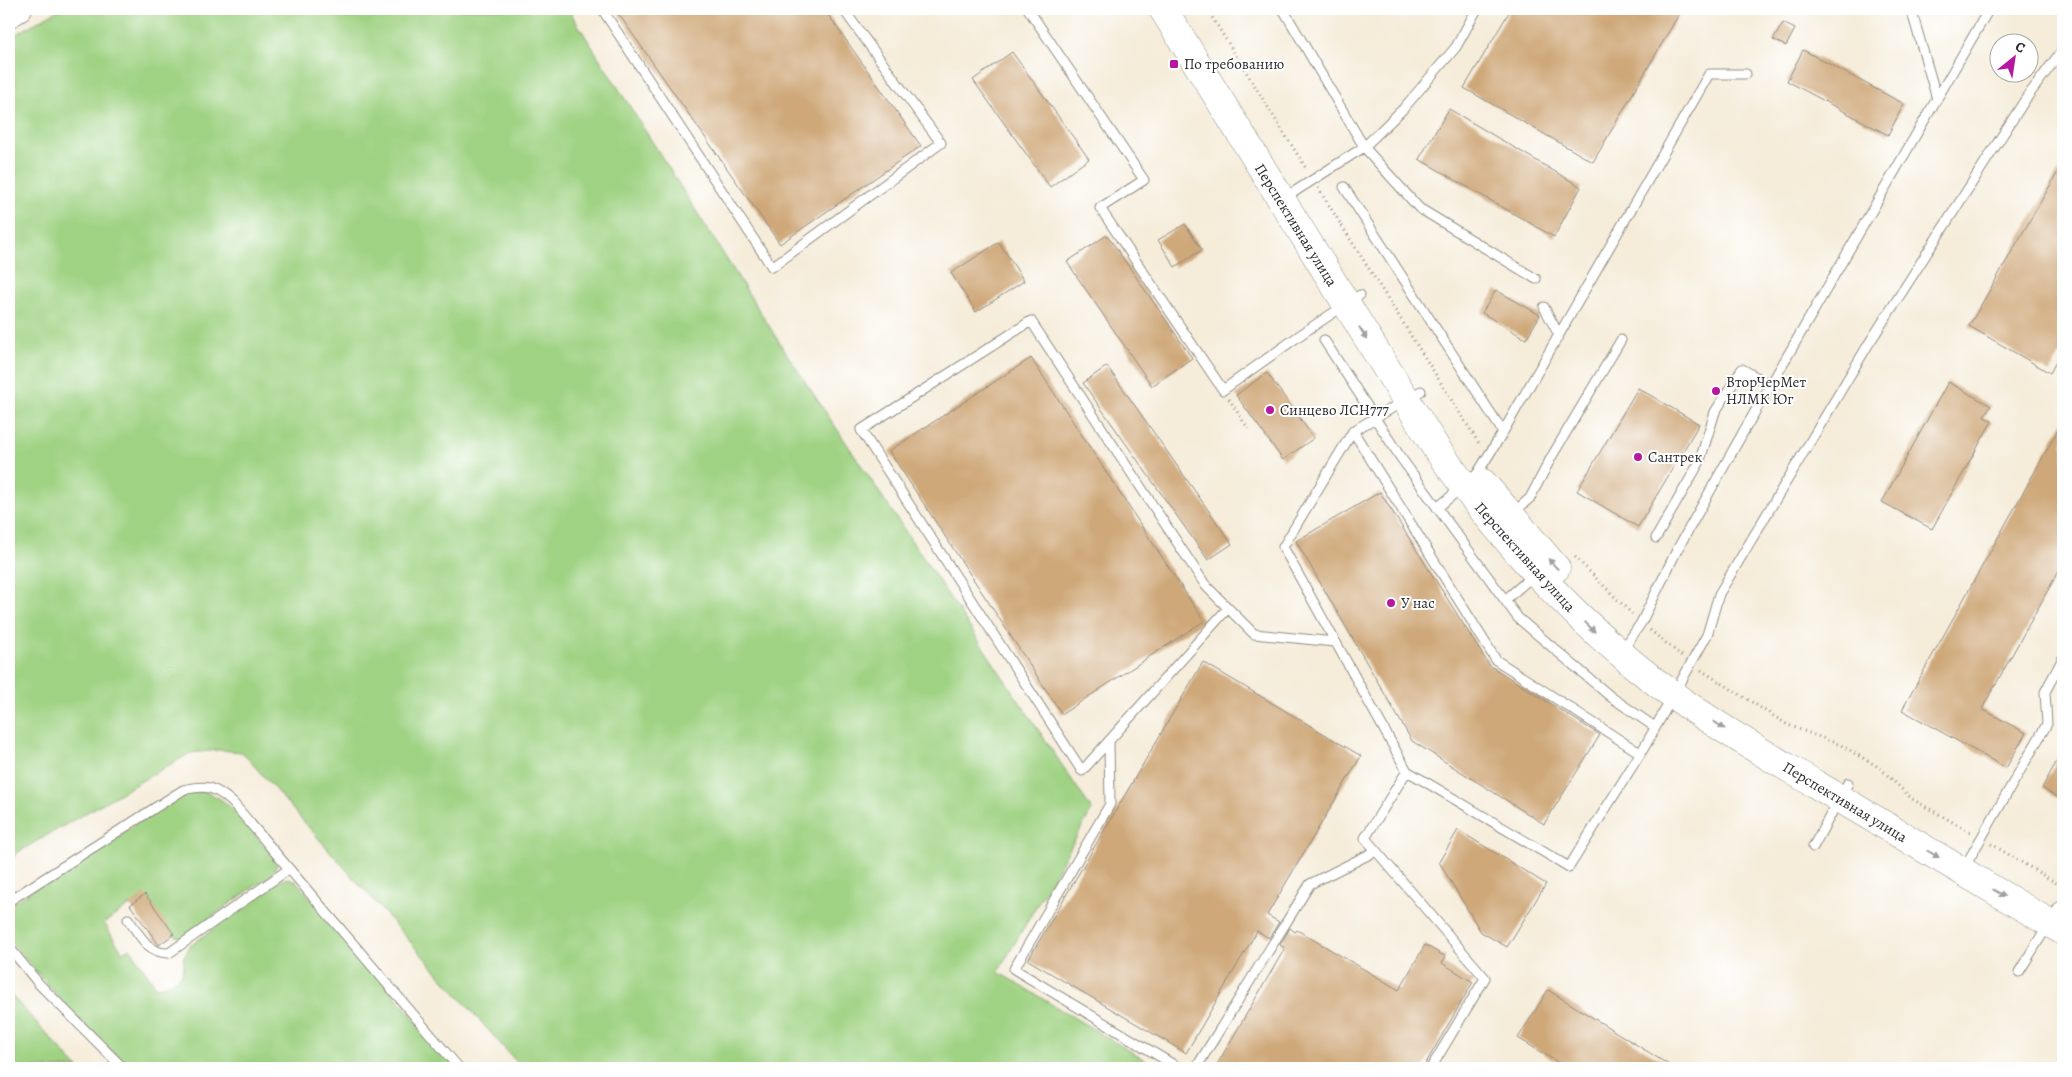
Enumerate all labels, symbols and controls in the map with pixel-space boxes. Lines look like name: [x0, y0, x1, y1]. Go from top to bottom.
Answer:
north arrow: [1990, 32, 2040, 82]
text: С: [2012, 37, 2029, 58]
place label: По требованию: [1184, 54, 1284, 74]
marker: По требованию: [1168, 58, 1180, 70]
street label: Перспективная улица: [1250, 160, 1342, 290]
one-way arrow: [1358, 326, 1368, 340]
place label: ВторЧерМет НЛМК Юг: [1726, 372, 1806, 409]
marker: ВторЧерМет НЛМК Юг: [1710, 385, 1722, 397]
place label: Синцево ЛСН777: [1280, 400, 1390, 420]
marker: Синцево ЛСН777: [1264, 404, 1276, 416]
place label: Сантрек: [1648, 447, 1702, 467]
marker: Сантрек: [1632, 451, 1644, 463]
street label: Перспективная улица: [1470, 498, 1580, 616]
one-way arrow: [1547, 559, 1559, 571]
place label: У нас: [1401, 593, 1435, 613]
marker: У нас: [1385, 597, 1397, 609]
one-way arrow: [1583, 621, 1595, 633]
one-way arrow: [1712, 720, 1725, 730]
street label: Перспективная улица: [1779, 757, 1911, 847]
one-way arrow: [1927, 849, 1940, 858]
one-way arrow: [1993, 889, 2006, 898]

